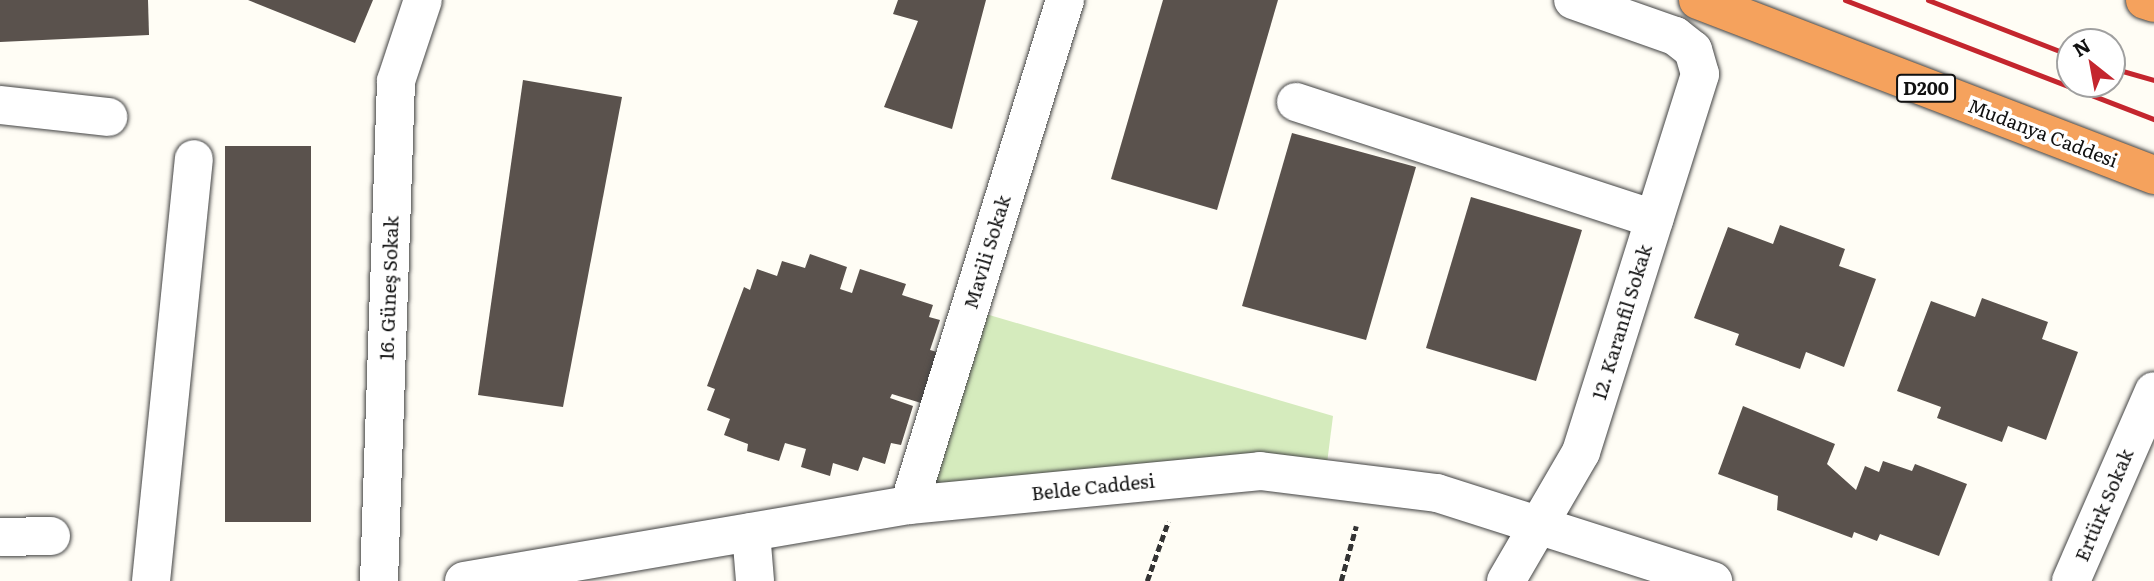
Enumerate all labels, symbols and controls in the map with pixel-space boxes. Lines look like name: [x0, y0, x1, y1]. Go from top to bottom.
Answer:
north arrow: [2056, 28, 2126, 98]
text: N: [2067, 31, 2095, 63]
road number: D200: [1895, 74, 1958, 102]
street label: Mudanya Caddesi: [1965, 94, 2121, 172]
street label: Mavili Sokak: [959, 192, 1015, 312]
street label: 16. Güneş Sokak: [375, 215, 403, 361]
street label: 12. Karanfil Sokak: [1588, 242, 1656, 402]
street label: Ertürk Sokak: [2070, 445, 2138, 565]
street label: Belde Caddesi: [1030, 469, 1156, 505]

